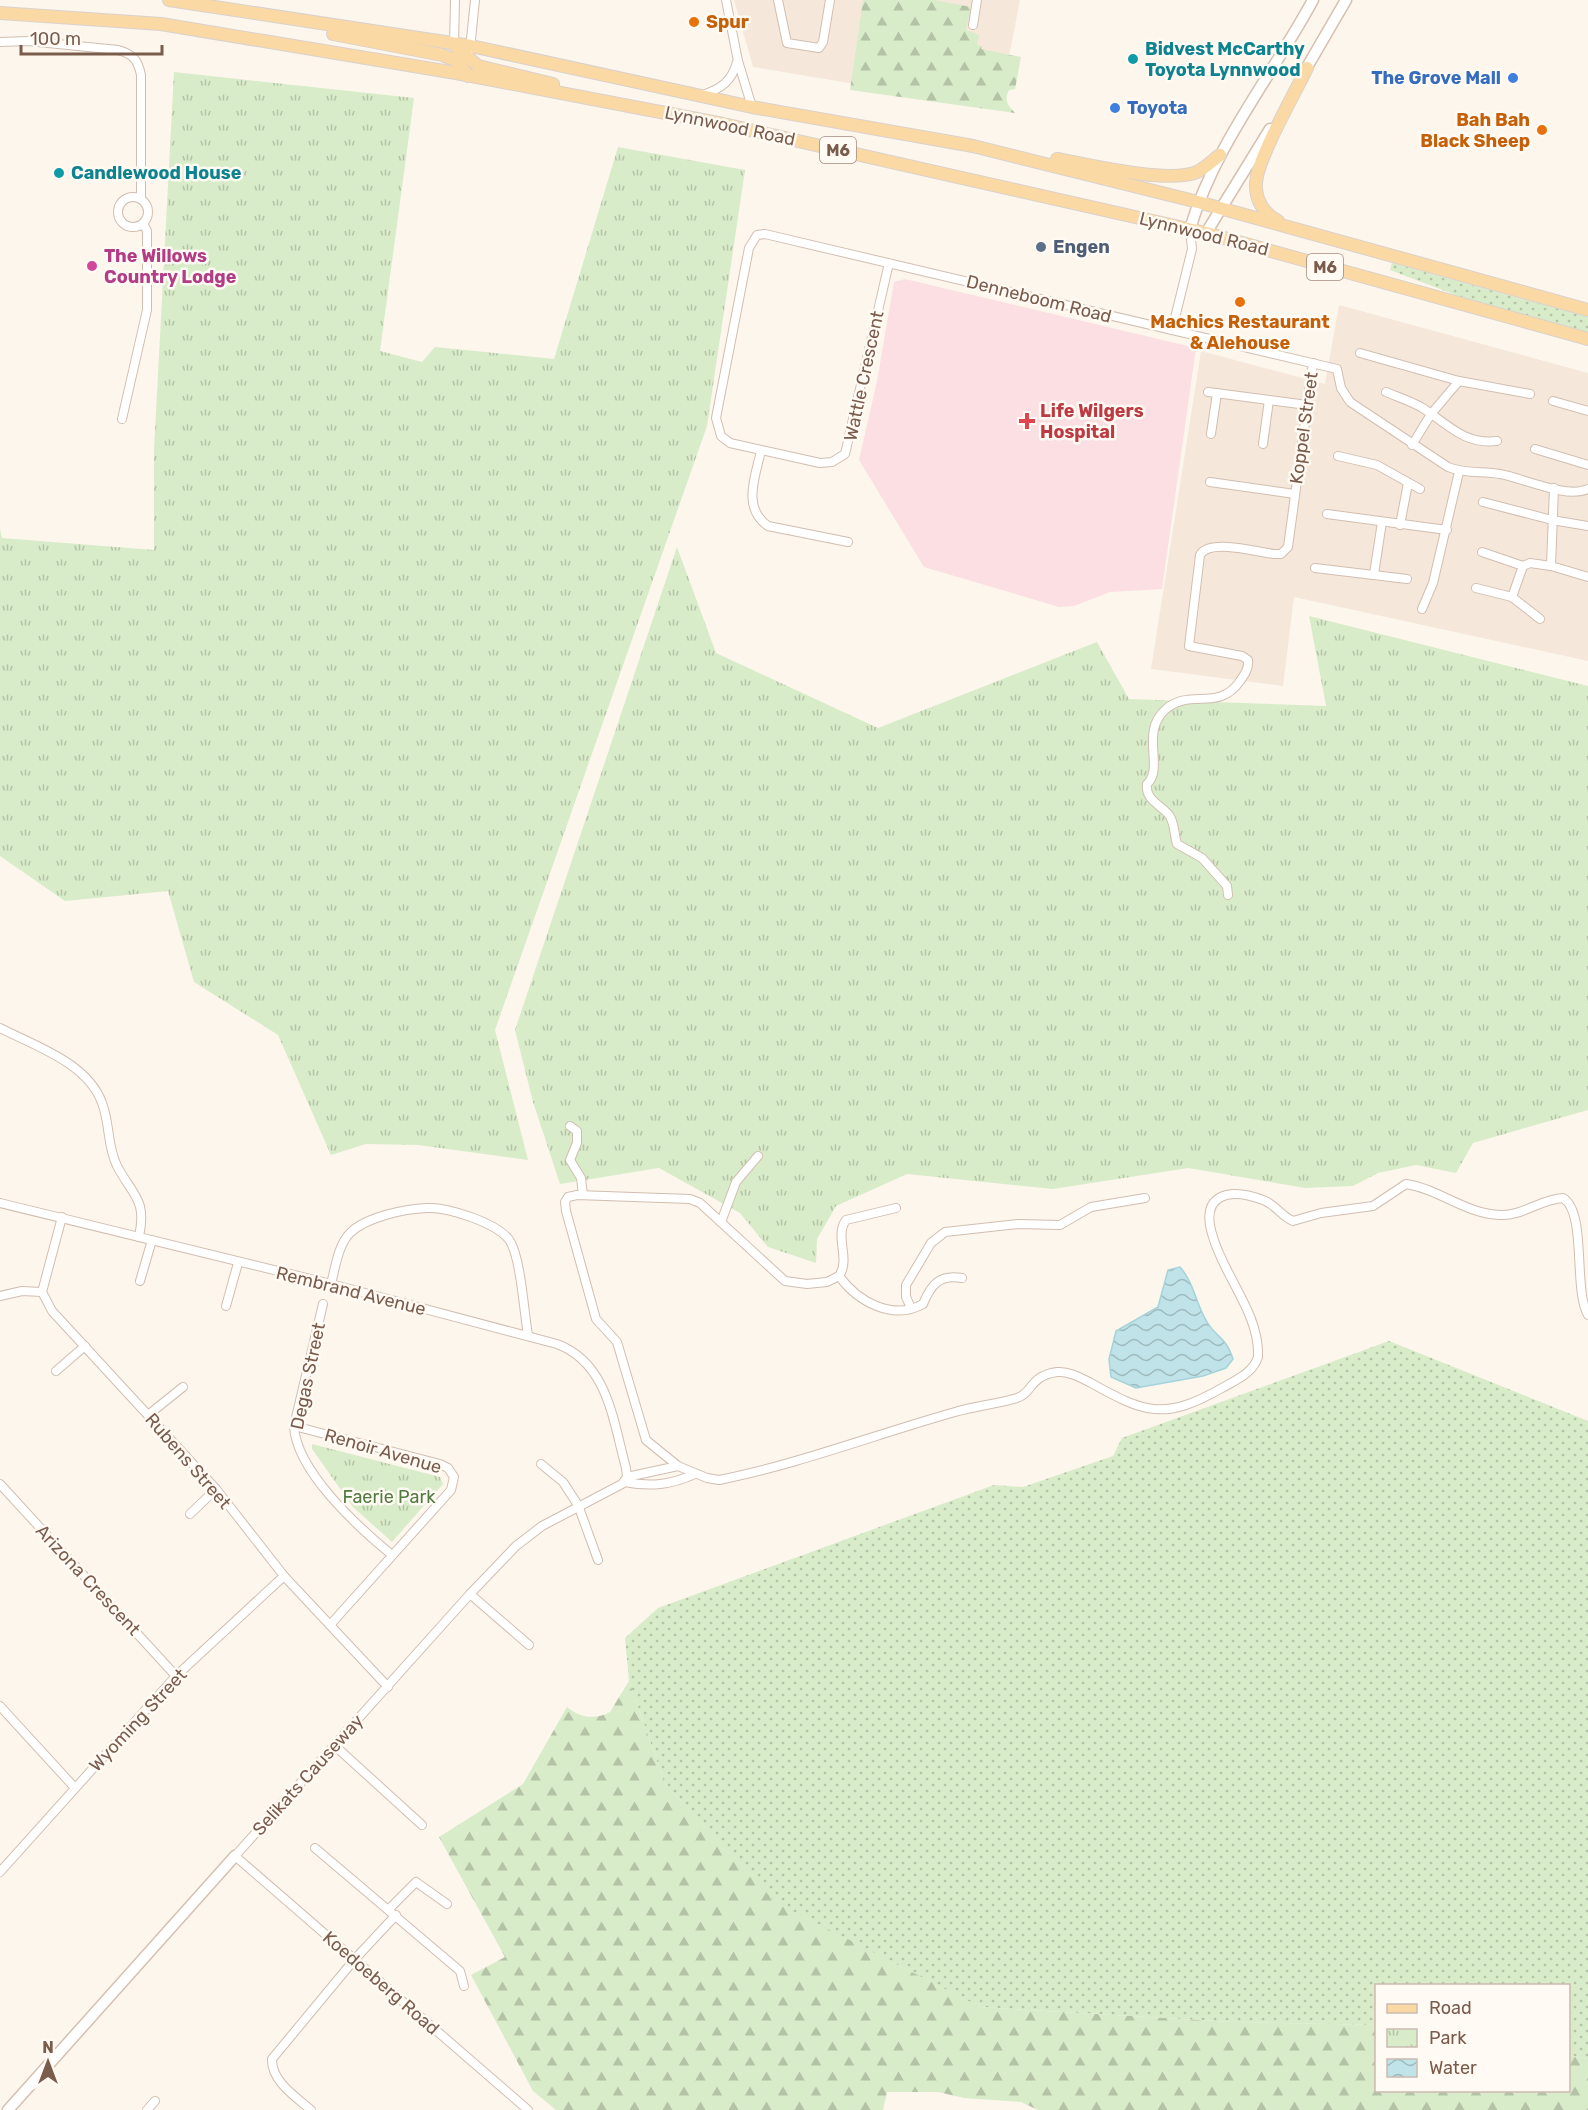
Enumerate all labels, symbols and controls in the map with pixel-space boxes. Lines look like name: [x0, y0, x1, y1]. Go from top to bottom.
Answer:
place label: Spur: [706, 11, 749, 33]
marker: Spur: [687, 15, 701, 29]
scale bar: [21, 18, 162, 56]
text: 100 m: [30, 28, 81, 50]
place label: Bidvest McCarthy Toyota Lynnwood: [1145, 38, 1305, 81]
marker: Bidvest McCarthy Toyota Lynnwood: [1126, 52, 1140, 66]
place label: The Grove Mall: [1371, 67, 1501, 89]
marker: The Grove Mall: [1506, 71, 1520, 85]
place label: Toyota: [1127, 97, 1188, 119]
street label: Lynnwood Road: [663, 101, 797, 151]
marker: Toyota: [1108, 101, 1122, 115]
place label: Bah Bah Black Sheep: [1420, 109, 1530, 152]
marker: Bah Bah Black Sheep: [1535, 123, 1549, 137]
road number: M6: [820, 137, 856, 163]
place label: Candlewood House: [71, 162, 242, 184]
marker: Candlewood House: [52, 166, 66, 180]
street label: Lynnwood Road: [1137, 207, 1271, 261]
place label: Engen: [1053, 236, 1110, 258]
marker: Engen: [1034, 240, 1048, 254]
place label: The Willows Country Lodge: [104, 245, 237, 288]
road number: M6: [1307, 254, 1343, 280]
marker: The Willows Country Lodge: [85, 259, 99, 273]
street label: Denneboom Road: [964, 270, 1114, 328]
marker: Machics Restaurant & Alehouse: [1233, 295, 1247, 309]
street label: Wattle Crescent: [839, 309, 889, 443]
place label: Machics Restaurant & Alehouse: [1150, 311, 1330, 354]
street label: Koppel Street: [1285, 371, 1323, 485]
place label: Life Wilgers Hospital: [1040, 400, 1144, 443]
marker: Life Wilgers Hospital: [1018, 412, 1036, 430]
street label: Rembrand Avenue: [274, 1262, 428, 1320]
street label: Degas Street: [286, 1321, 330, 1431]
street label: Rubens Street: [140, 1409, 236, 1513]
street label: Renoir Avenue: [322, 1424, 444, 1478]
park label: Faerie Park: [342, 1486, 436, 1508]
street label: Arizona Crescent: [31, 1520, 145, 1640]
street label: Wyoming Street: [85, 1664, 191, 1776]
street label: Selikats Causeway: [248, 1710, 368, 1840]
street label: Koedoeberg Road: [318, 1926, 444, 2040]
legend: [1375, 1984, 1570, 2092]
text: Road: [1429, 1997, 1472, 2019]
text: Park: [1429, 2027, 1467, 2049]
north arrow: [18, 2032, 78, 2092]
text: N: [42, 2038, 54, 2057]
text: Water: [1429, 2057, 1477, 2079]

